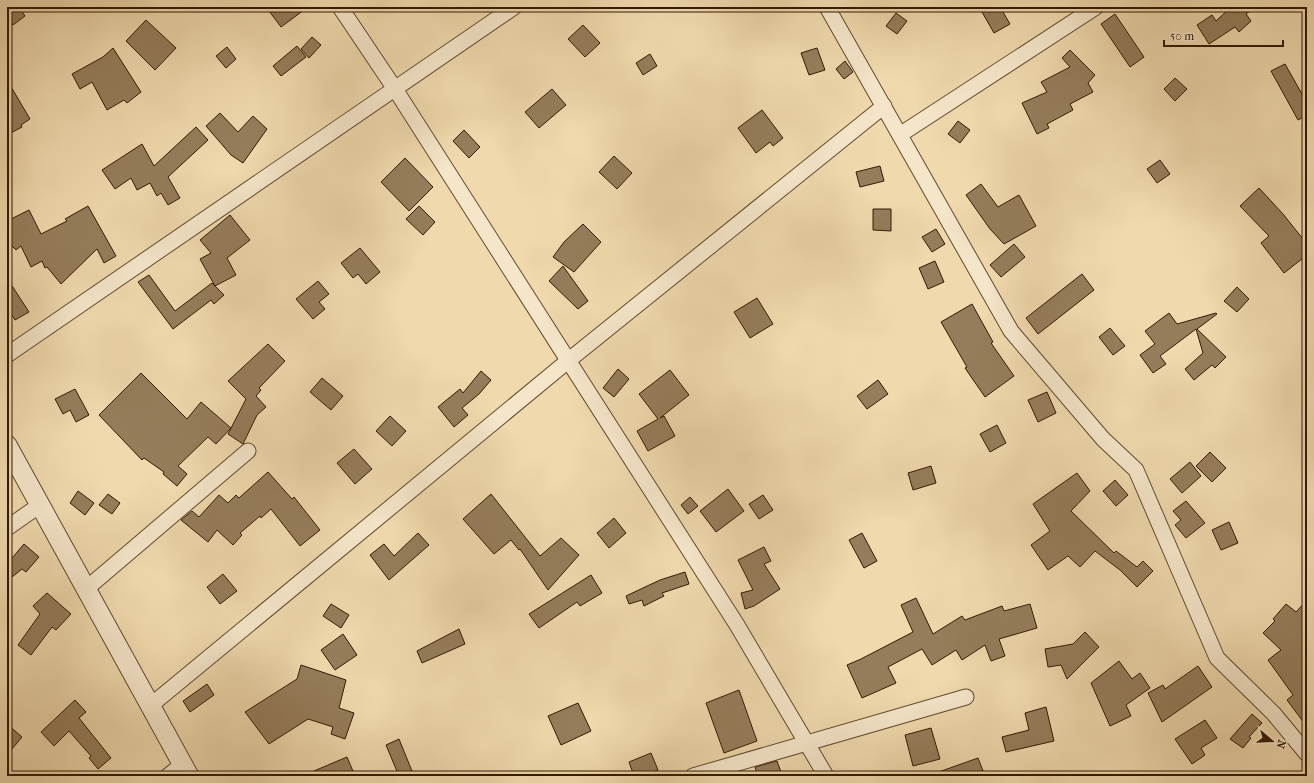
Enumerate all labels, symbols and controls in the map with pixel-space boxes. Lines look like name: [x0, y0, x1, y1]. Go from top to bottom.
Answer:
scale bar: [1164, 22, 1283, 48]
text: 50 m: [1170, 29, 1194, 43]
north arrow: [1252, 721, 1292, 761]
text: N: [1273, 738, 1288, 751]

